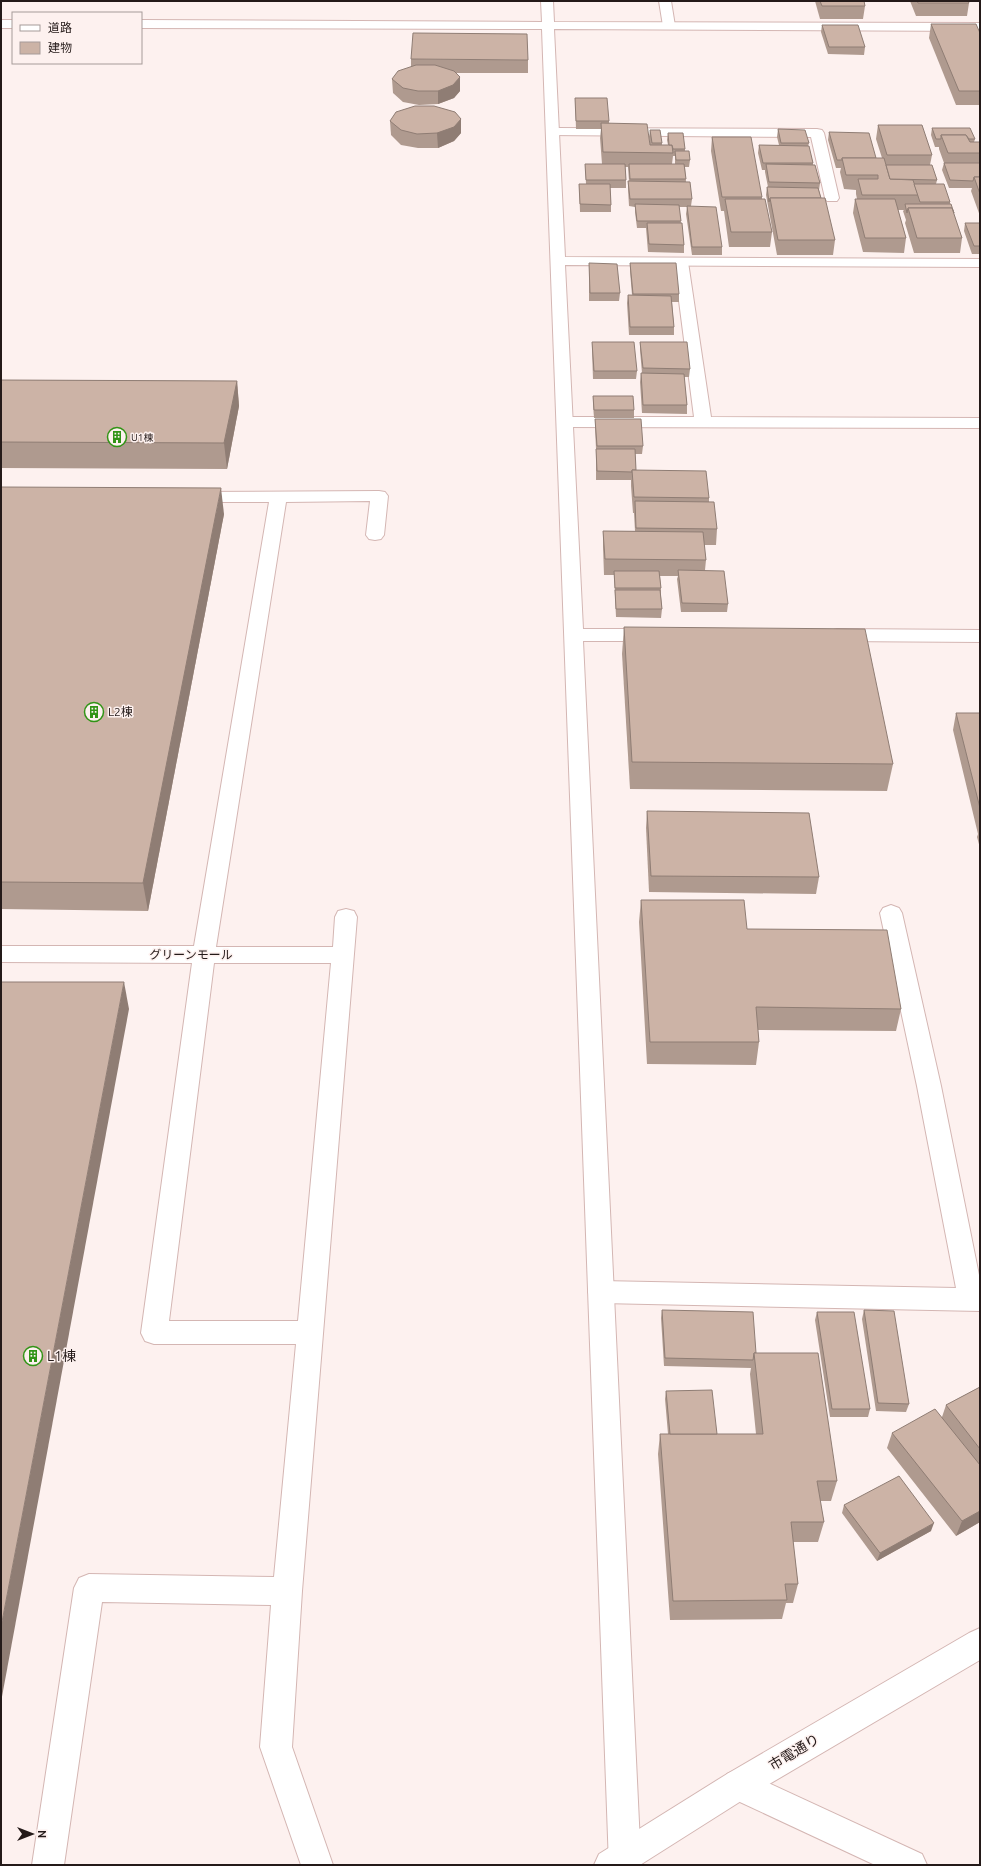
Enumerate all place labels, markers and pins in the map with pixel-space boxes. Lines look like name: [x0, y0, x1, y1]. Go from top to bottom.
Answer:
building icon: U1棟: [106, 426, 128, 448]
place label: U1棟: [131, 432, 153, 443]
building icon: L2棟: [83, 701, 105, 723]
place label: L2棟: [108, 705, 133, 718]
building icon: L1棟: [22, 1345, 44, 1367]
place label: L1棟: [47, 1348, 76, 1364]

